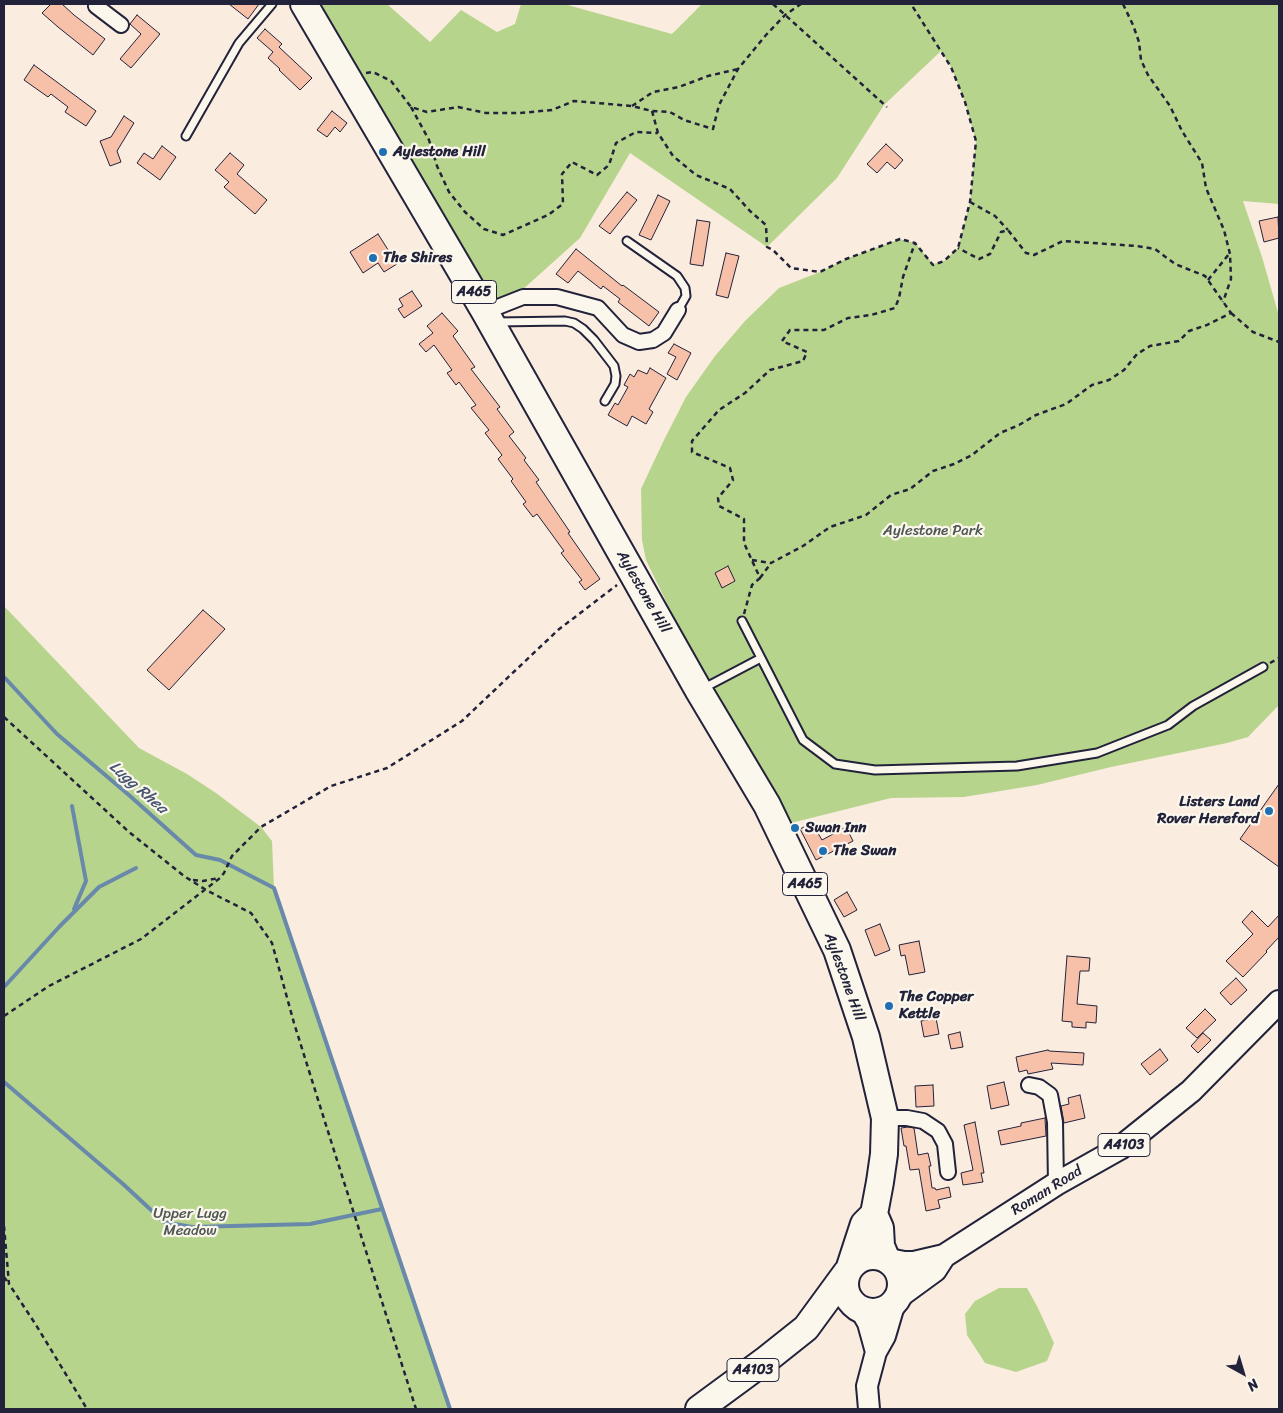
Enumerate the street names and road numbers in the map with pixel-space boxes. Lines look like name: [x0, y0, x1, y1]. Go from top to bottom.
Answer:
road number: A465: [452, 280, 496, 304]
street label: Aylestone Hill: [612, 547, 674, 637]
road number: A465: [782, 872, 828, 896]
street label: Aylestone Hill: [820, 930, 868, 1024]
road number: A4103: [1098, 1134, 1150, 1156]
street label: Roman Road: [1008, 1162, 1086, 1220]
road number: A4103: [727, 1358, 779, 1382]

